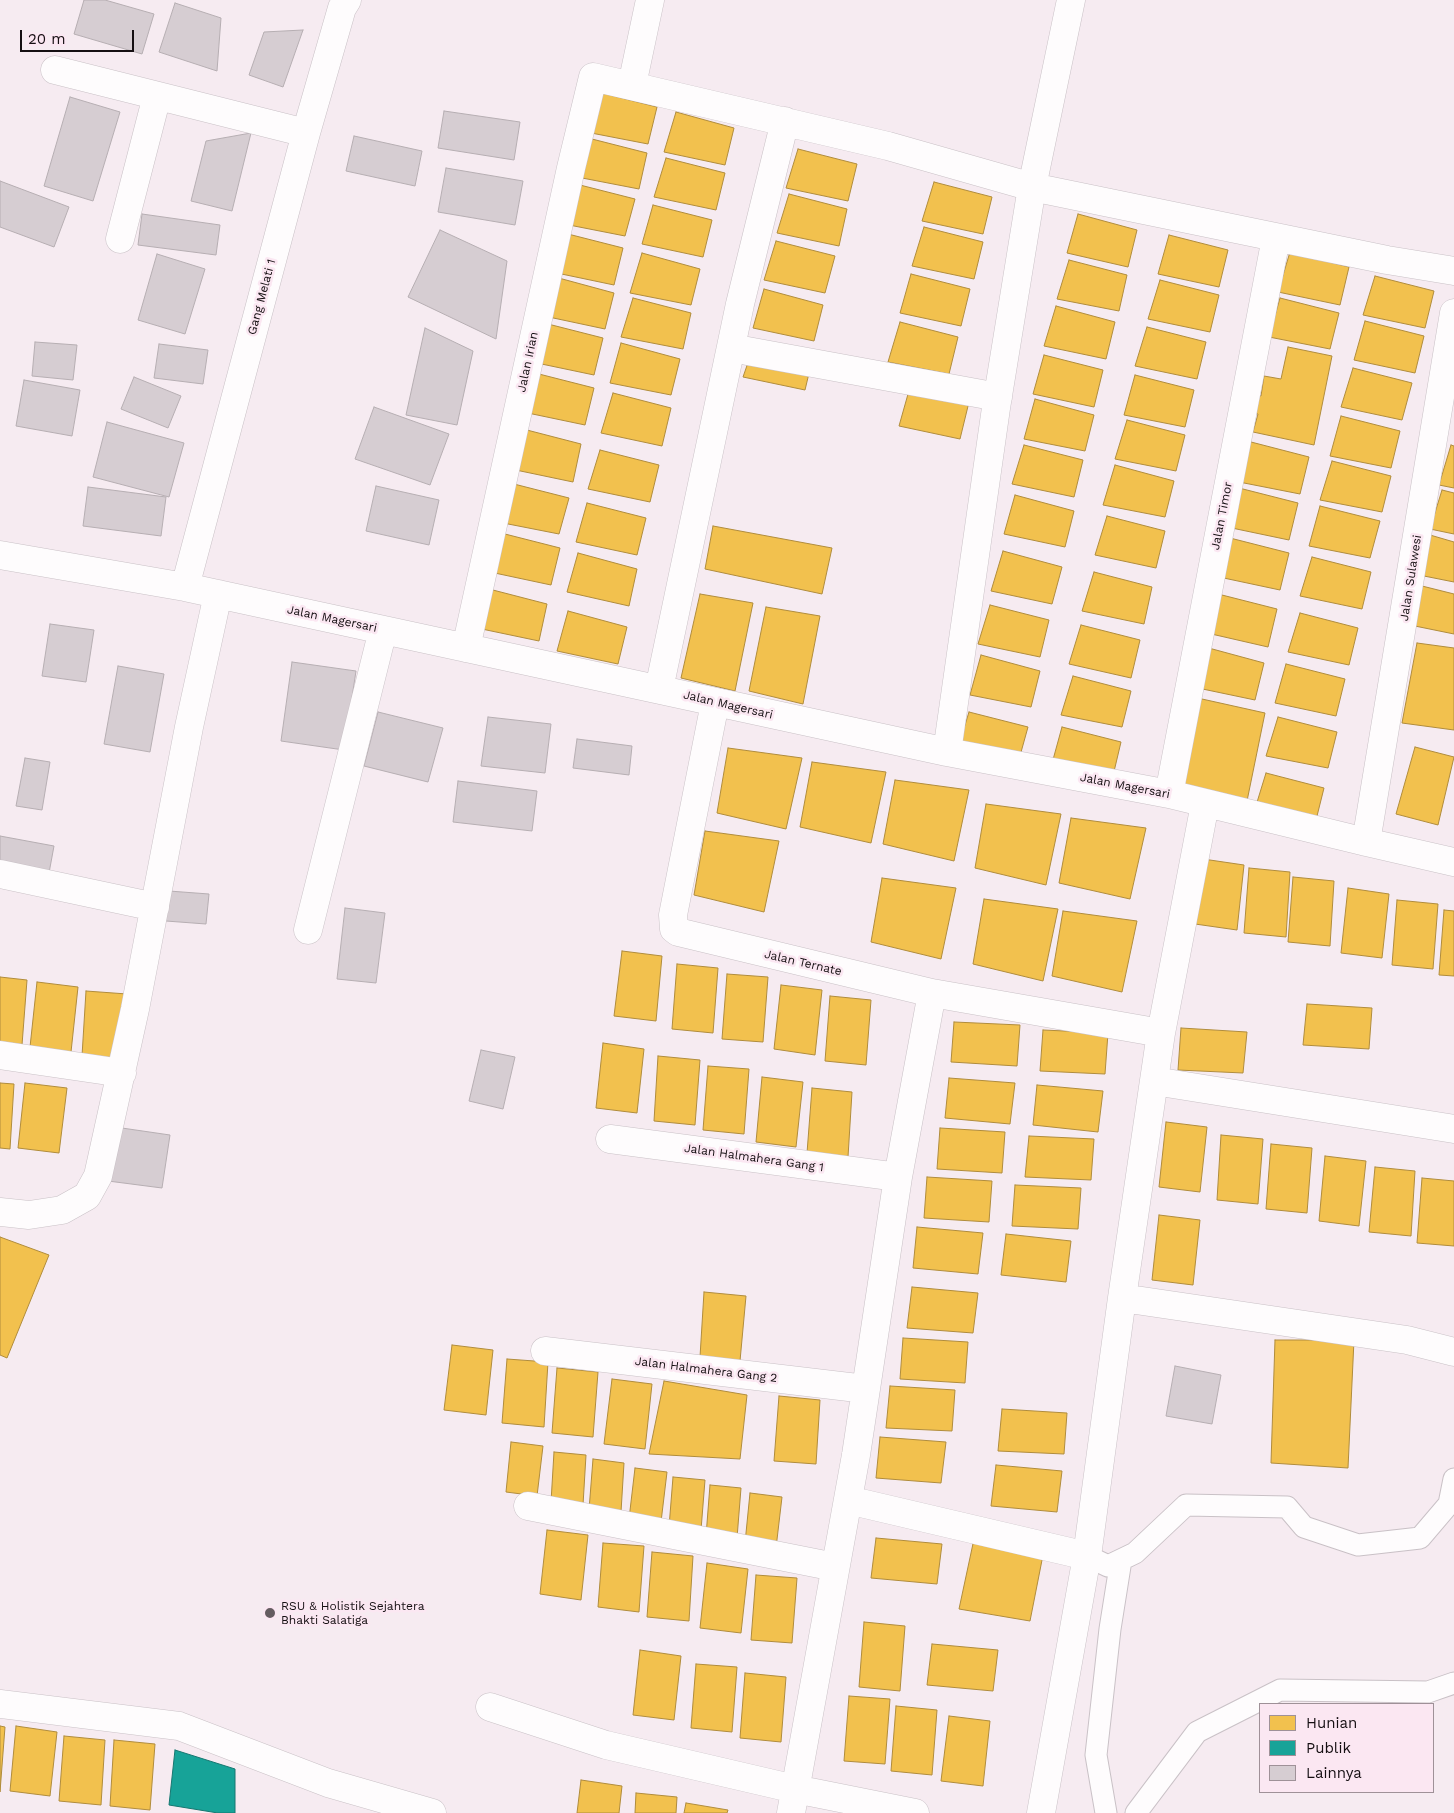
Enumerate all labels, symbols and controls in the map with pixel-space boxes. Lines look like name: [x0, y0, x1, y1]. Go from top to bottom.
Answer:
scale bar: [22, 20, 136, 52]
text: 20 m: [28, 30, 66, 48]
street label: Gang Melati 1: [245, 258, 279, 336]
street label: Jalan Irian: [515, 331, 541, 393]
street label: Jalan Timor: [1208, 481, 1236, 551]
street label: Jalan Sulawesi: [1397, 534, 1425, 622]
street label: Jalan Magersari: [286, 602, 378, 636]
street label: Jalan Magersari: [682, 688, 774, 722]
street label: Jalan Magersari: [1079, 770, 1171, 802]
street label: Jalan Ternate: [763, 947, 843, 979]
street label: Jalan Halmahera Gang 1: [683, 1141, 825, 1175]
street label: Jalan Halmahera Gang 2: [634, 1354, 778, 1386]
place label: RSU & Holistik Sejahtera Bhakti Salatiga: [281, 1599, 424, 1627]
marker: RSU & Holistik Sejahtera Bhakti Salatiga: [263, 1606, 277, 1620]
legend: [1259, 1703, 1434, 1793]
text: Hunian: [1306, 1714, 1357, 1732]
text: Publik: [1306, 1739, 1351, 1757]
text: Lainnya: [1306, 1764, 1362, 1782]

